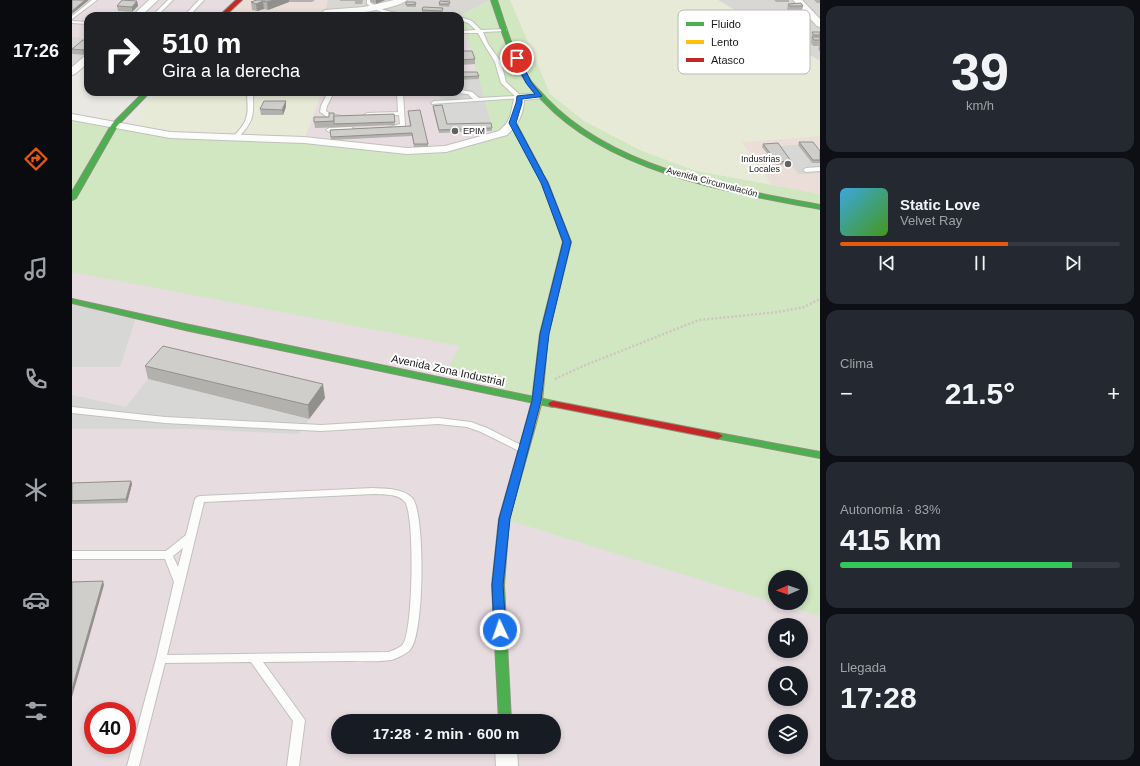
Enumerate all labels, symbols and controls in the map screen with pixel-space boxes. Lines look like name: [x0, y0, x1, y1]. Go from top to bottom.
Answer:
legend: [678, 10, 810, 74]
text: Fluido: [711, 18, 741, 30]
icon: right: [96, 28, 148, 80]
text: 510 m: [162, 28, 241, 59]
text: Lento: [711, 36, 739, 48]
text: 17:26: [13, 41, 59, 61]
pin: [500, 41, 534, 75]
text: 39: [951, 43, 1009, 101]
icon: arrive: [506, 47, 528, 69]
text: Atasco: [711, 54, 745, 66]
text: Gira a la derecha: [162, 61, 300, 81]
text: km/h: [966, 98, 994, 113]
marker: EPIM: [450, 126, 460, 136]
place label: EPIM: [463, 126, 485, 136]
icon: directions: [22, 145, 50, 173]
place label: Industrias Locales: [741, 154, 780, 174]
marker: Industrias Locales: [783, 159, 793, 169]
street label: Avenida Circunvalación: [665, 165, 759, 199]
text: Static Love: [900, 196, 980, 213]
text: Velvet Ray: [900, 213, 962, 228]
icon: previous: [876, 252, 898, 274]
icon: pause: [969, 252, 991, 274]
icon: next: [1062, 252, 1084, 274]
icon: music: [22, 255, 50, 283]
street label: Avenida Zona Industrial: [390, 352, 506, 388]
text: Clima: [840, 356, 873, 371]
icon: phone: [22, 365, 50, 393]
text: 21.5°: [945, 377, 1015, 410]
text: −: [840, 381, 853, 406]
text: +: [1107, 381, 1120, 406]
icon: climate: [22, 476, 50, 504]
text: Autonomía · 83%: [840, 502, 940, 517]
text: 415 km: [840, 523, 942, 556]
north arrow: [768, 570, 808, 610]
map controls: [768, 570, 808, 754]
icon: car: [22, 586, 50, 614]
position arrow: [479, 609, 521, 651]
button: sound: [768, 618, 808, 658]
text: Llegada: [840, 660, 886, 675]
button: search: [768, 666, 808, 706]
text: 17:28: [840, 681, 917, 714]
icon: filters: [22, 697, 50, 725]
speed limit sign: 40: [84, 702, 136, 754]
button: layers: [768, 714, 808, 754]
text: 17:28 · 2 min · 600 m: [373, 725, 519, 742]

